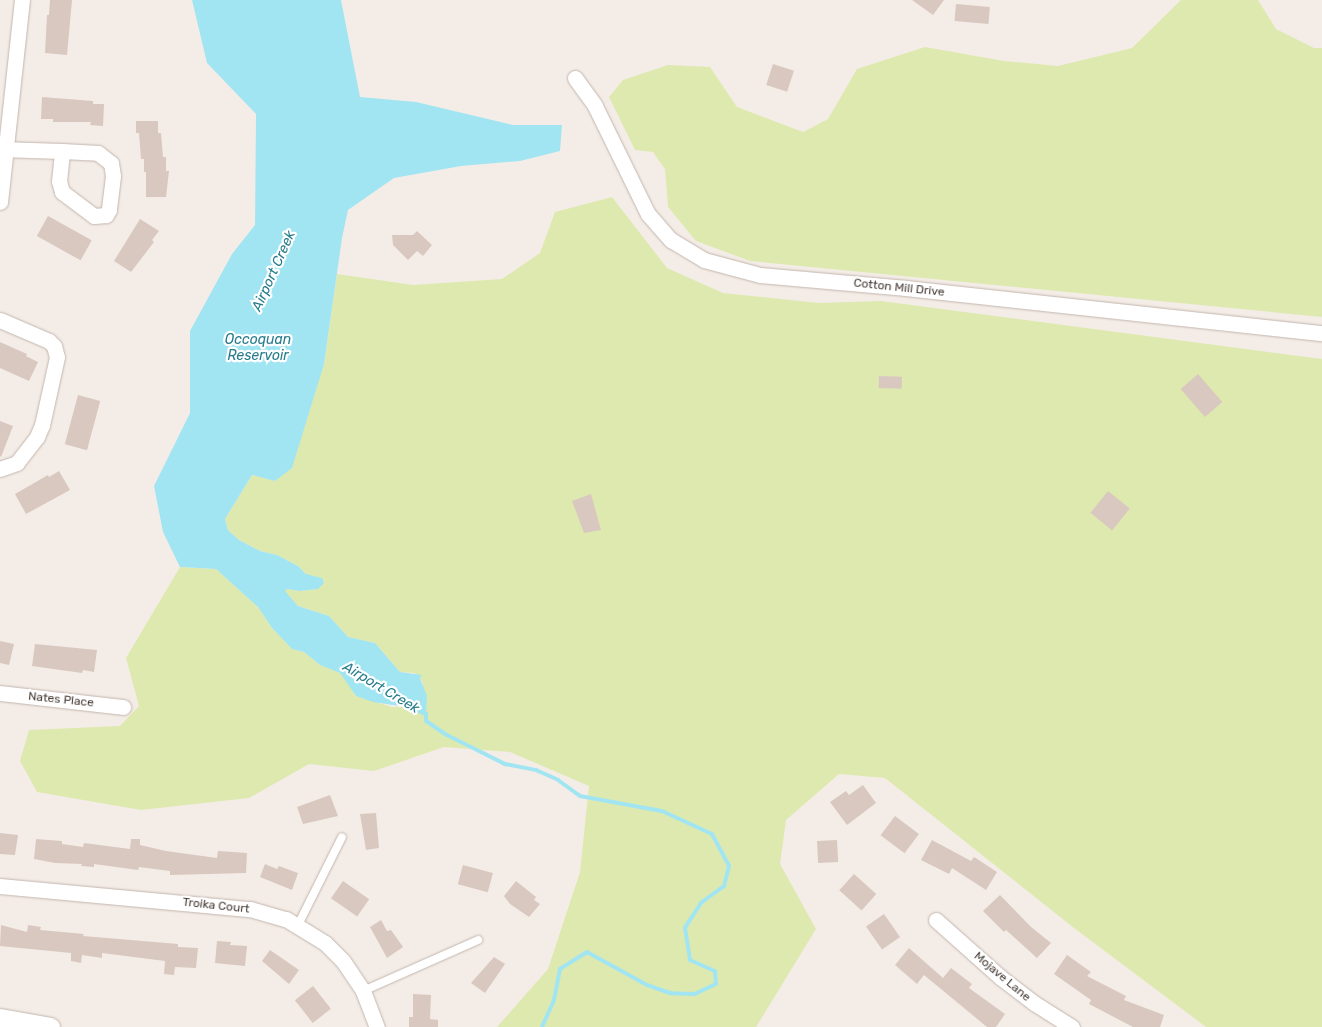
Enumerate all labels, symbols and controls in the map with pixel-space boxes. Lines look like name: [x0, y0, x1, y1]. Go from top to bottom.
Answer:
water label: Airport Creek: [249, 228, 299, 314]
street label: Cotton Mill Drive: [853, 276, 945, 300]
water label: Occoquan Reservoir: [225, 332, 291, 364]
water label: Airport Creek: [340, 659, 422, 717]
street label: Nates Place: [27, 689, 95, 711]
street label: Troika Court: [182, 895, 250, 917]
street label: Mojave Lane: [971, 949, 1033, 1005]

